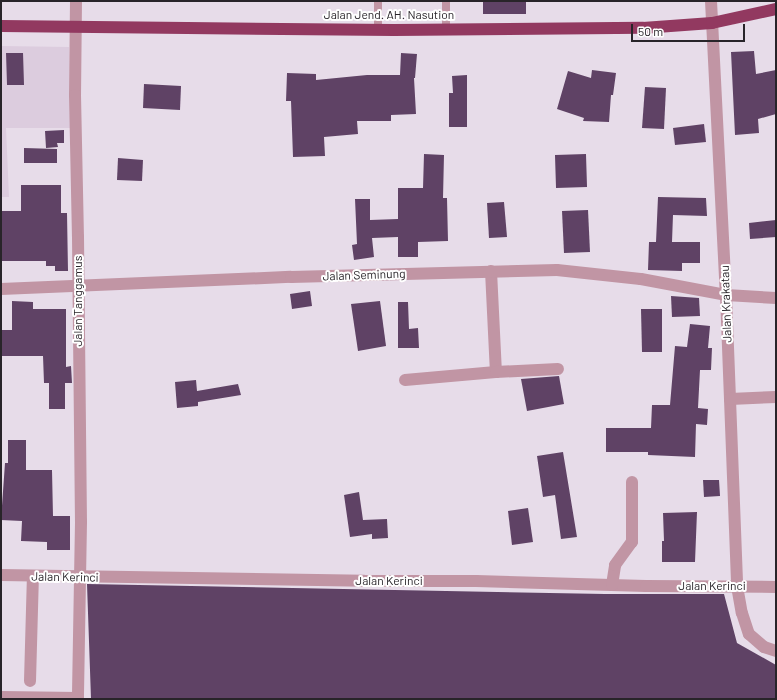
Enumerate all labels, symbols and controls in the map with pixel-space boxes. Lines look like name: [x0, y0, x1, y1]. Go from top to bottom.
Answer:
street label: Jalan Jend. AH. Nasution: [324, 8, 454, 22]
scale bar: [633, 16, 747, 42]
text: 50 m: [638, 24, 663, 38]
street label: Jalan Tanggamus: [71, 255, 85, 347]
street label: Jalan Krakatau: [717, 265, 735, 343]
street label: Jalan Seminung: [322, 266, 406, 284]
street label: Jalan Kerinci: [31, 569, 99, 585]
street label: Jalan Kerinci: [355, 574, 423, 588]
street label: Jalan Kerinci: [678, 579, 746, 593]

